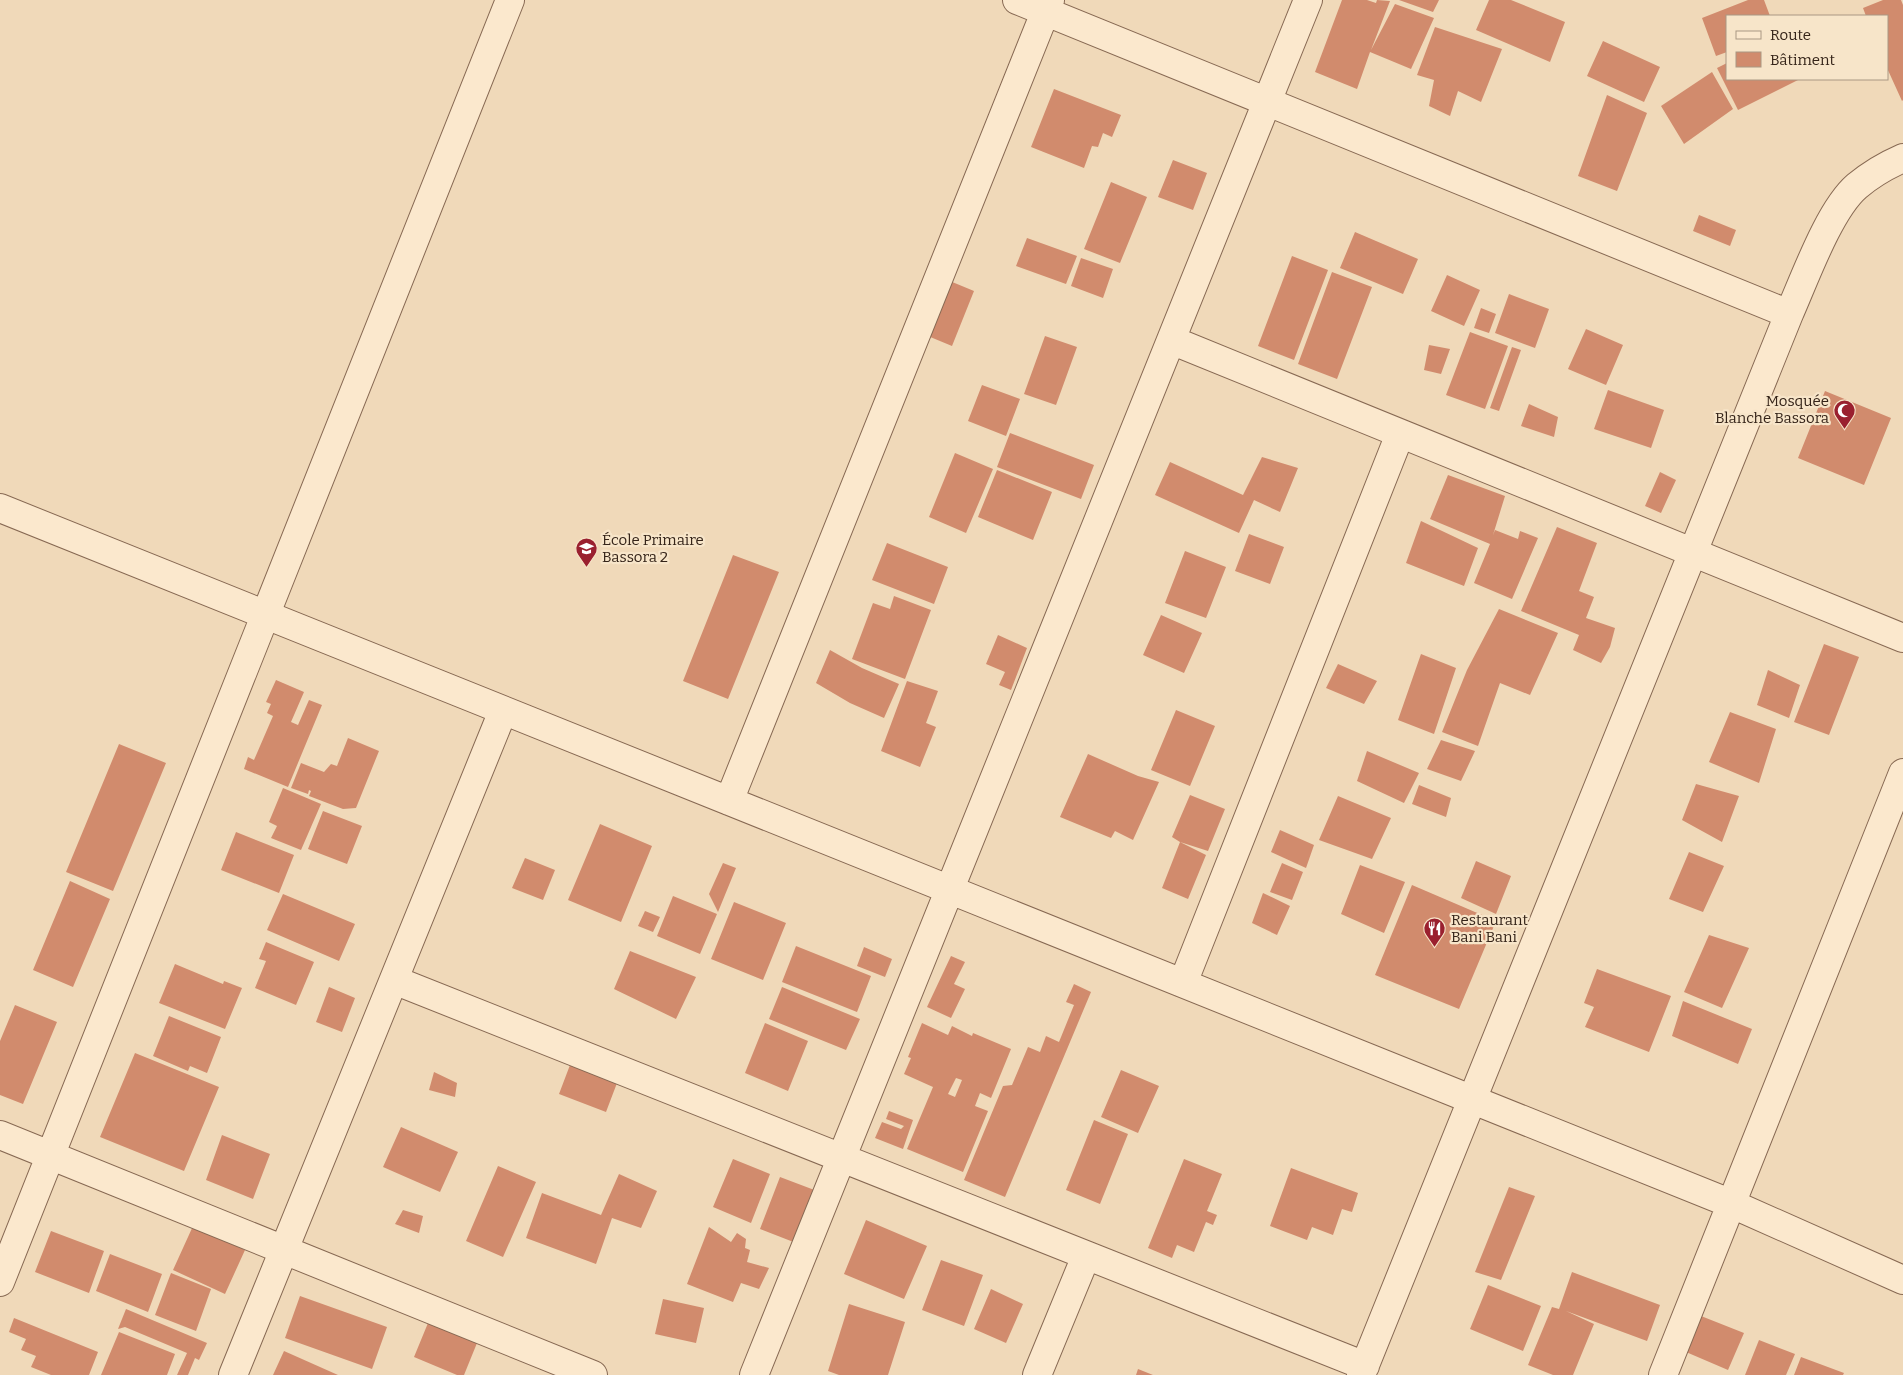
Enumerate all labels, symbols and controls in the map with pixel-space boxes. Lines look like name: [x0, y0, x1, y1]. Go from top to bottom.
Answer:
legend: [1726, 15, 1888, 80]
text: Route: [1770, 26, 1811, 44]
text: Bâtiment: [1770, 51, 1835, 69]
place label: Mosquée Blanche Bassora: [1715, 392, 1829, 427]
mosque icon: Mosquée Blanche Bassora: [1833, 398, 1857, 429]
place label: École Primaire Bassora 2: [602, 531, 704, 566]
school or university icon: École Primaire Bassora 2: [574, 537, 598, 568]
place label: Restaurant Bani Bani: [1451, 911, 1529, 946]
restaurant icon: Restaurant Bani Bani: [1423, 917, 1447, 948]

